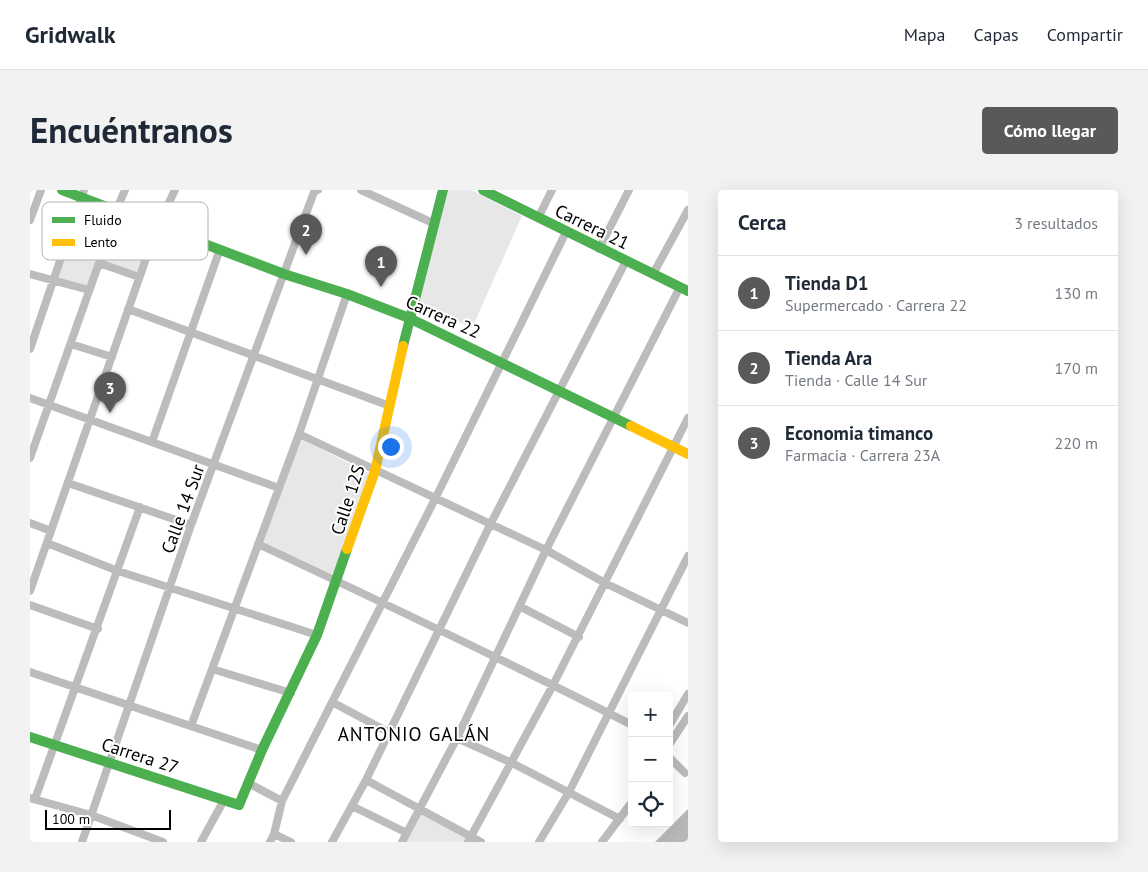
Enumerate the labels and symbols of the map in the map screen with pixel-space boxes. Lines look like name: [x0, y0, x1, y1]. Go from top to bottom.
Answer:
street label: Carrera 21: [551, 199, 633, 254]
legend: [42, 202, 208, 260]
text: Fluido: [84, 211, 122, 229]
pin: 2: [290, 214, 322, 255]
text: Lento: [84, 233, 117, 251]
pin: 1: [365, 246, 397, 287]
street label: Carrera 22: [402, 290, 484, 343]
pin: 3: [94, 372, 126, 413]
your location: [378, 434, 404, 460]
street label: Calle 14 Sur: [156, 461, 209, 557]
street label: Calle 12S: [325, 462, 370, 538]
district label: ANTONIO GALÁN: [338, 722, 490, 746]
street label: Carrera 27: [99, 732, 182, 779]
scale bar: [45, 807, 171, 830]

